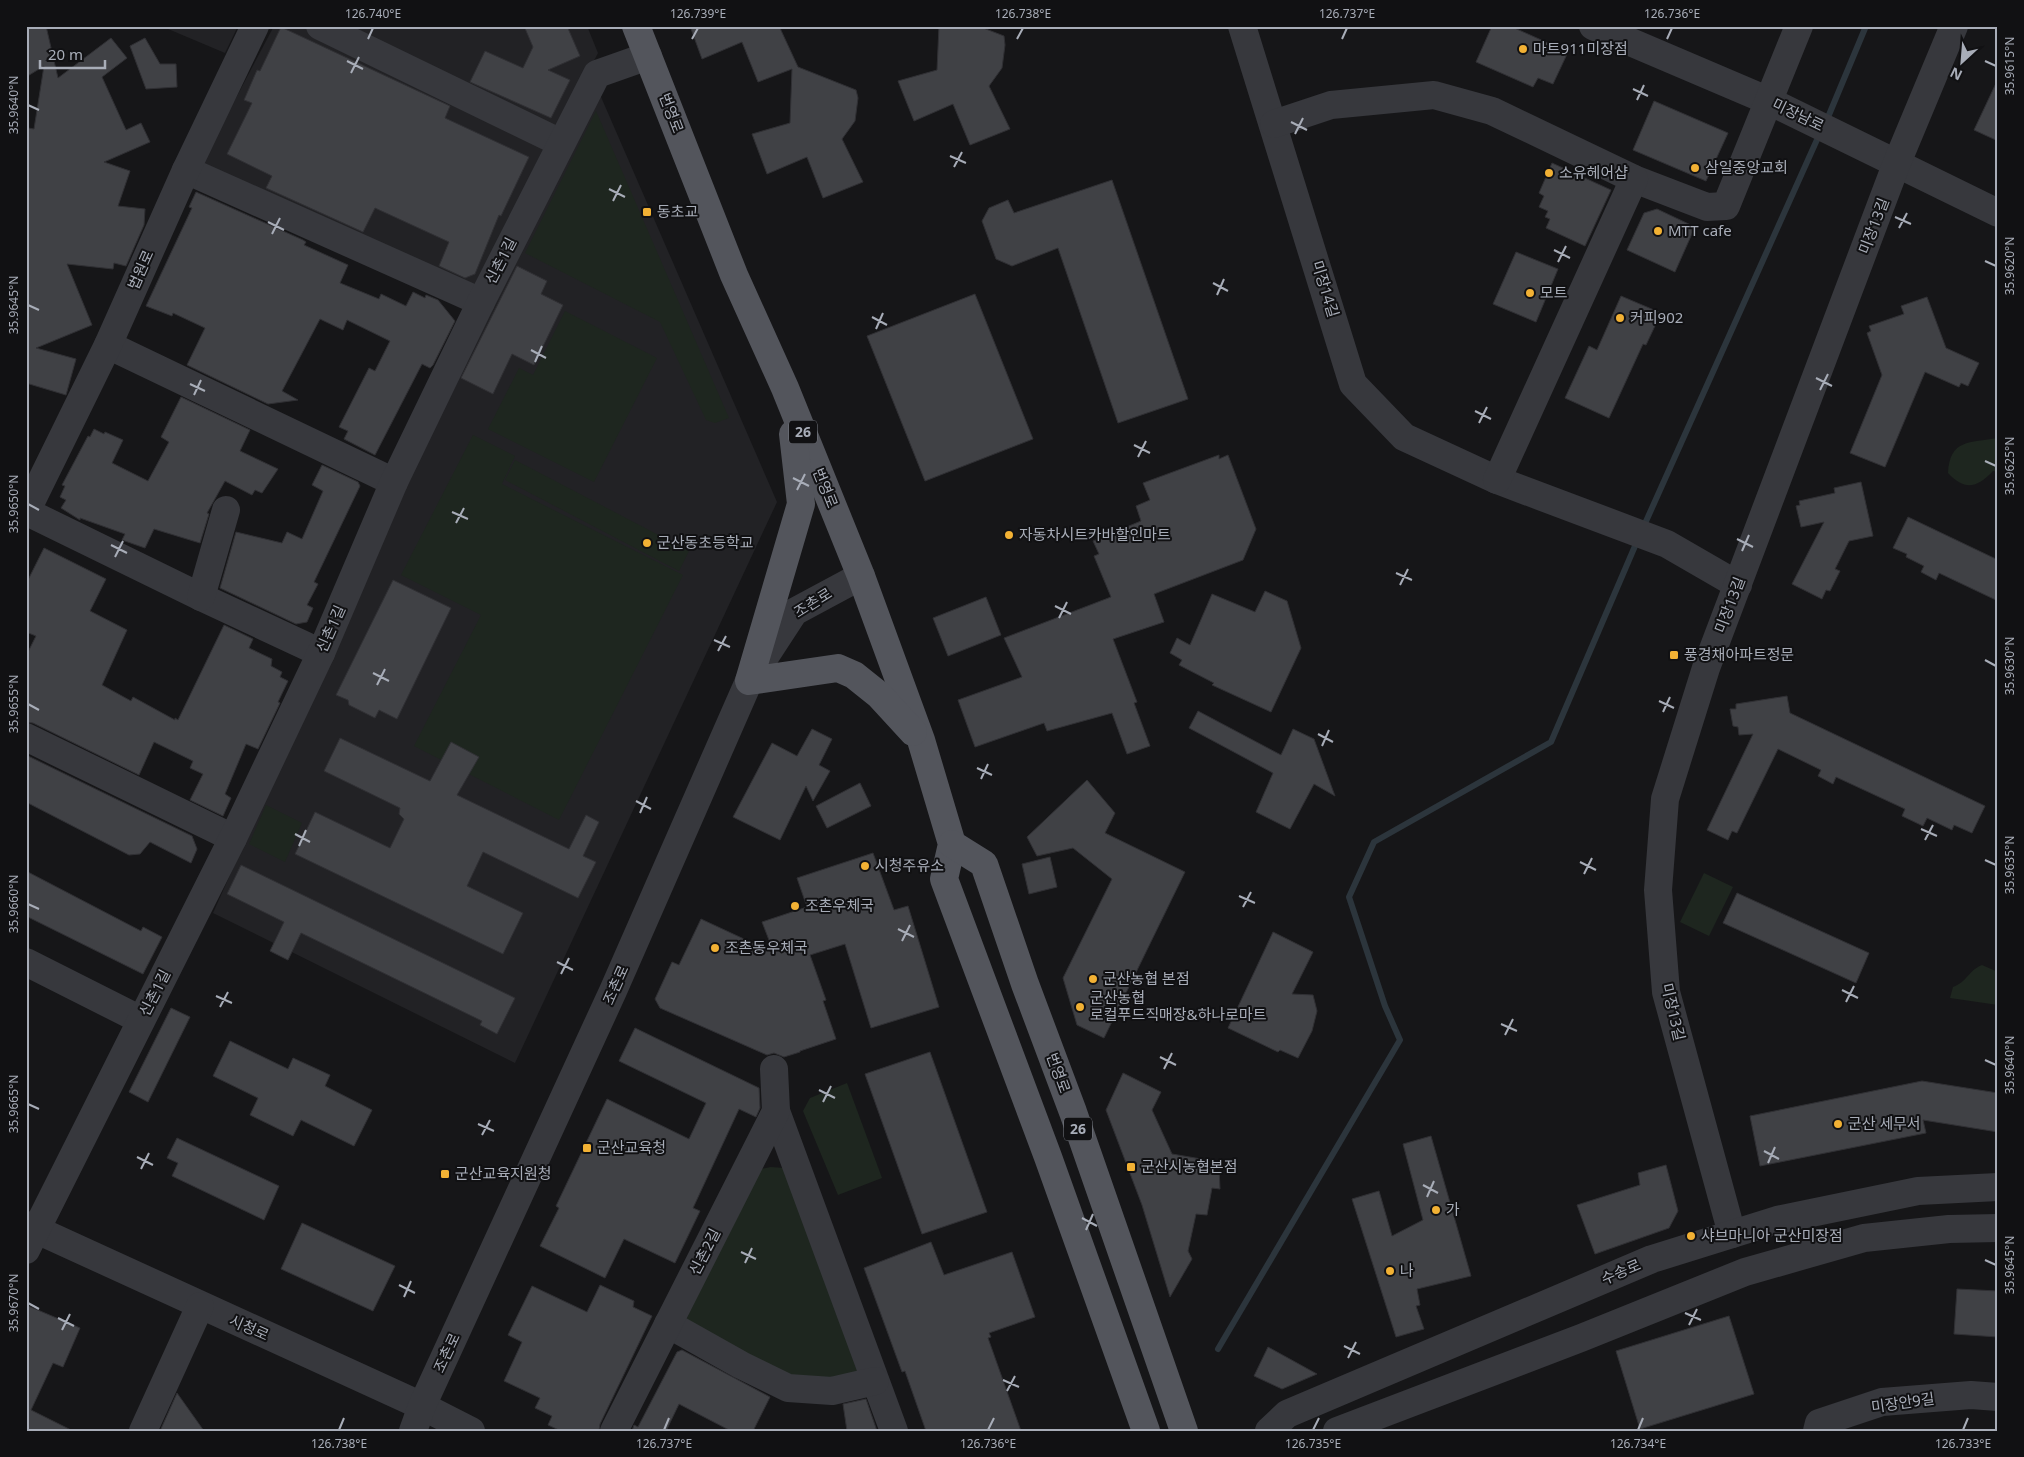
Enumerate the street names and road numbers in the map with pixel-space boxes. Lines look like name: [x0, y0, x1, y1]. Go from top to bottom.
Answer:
street label: 번영로: [655, 90, 689, 136]
street label: 미장남로: [1769, 93, 1828, 135]
street label: 미장13길: [1853, 195, 1893, 257]
street label: 신촌1길: [480, 234, 520, 287]
street label: 법원로: [123, 247, 158, 293]
street label: 미장14길: [1308, 258, 1344, 320]
road number: 26: [789, 421, 817, 444]
street label: 번영로: [809, 465, 843, 511]
street label: 미장13길: [1709, 574, 1749, 636]
street label: 조촌로: [790, 583, 835, 622]
street label: 신촌1길: [311, 602, 349, 655]
street label: 조촌로: [598, 962, 633, 1008]
street label: 신촌1길: [134, 966, 174, 1019]
street label: 미장13길: [1658, 981, 1690, 1043]
street label: 번영로: [1042, 1050, 1075, 1096]
road number: 26: [1064, 1118, 1092, 1140]
street label: 신촌2길: [684, 1225, 724, 1278]
street label: 수송로: [1598, 1254, 1644, 1288]
street label: 시청로: [226, 1310, 272, 1345]
street label: 조촌로: [428, 1330, 464, 1376]
street label: 미장안9길: [1870, 1388, 1936, 1416]

